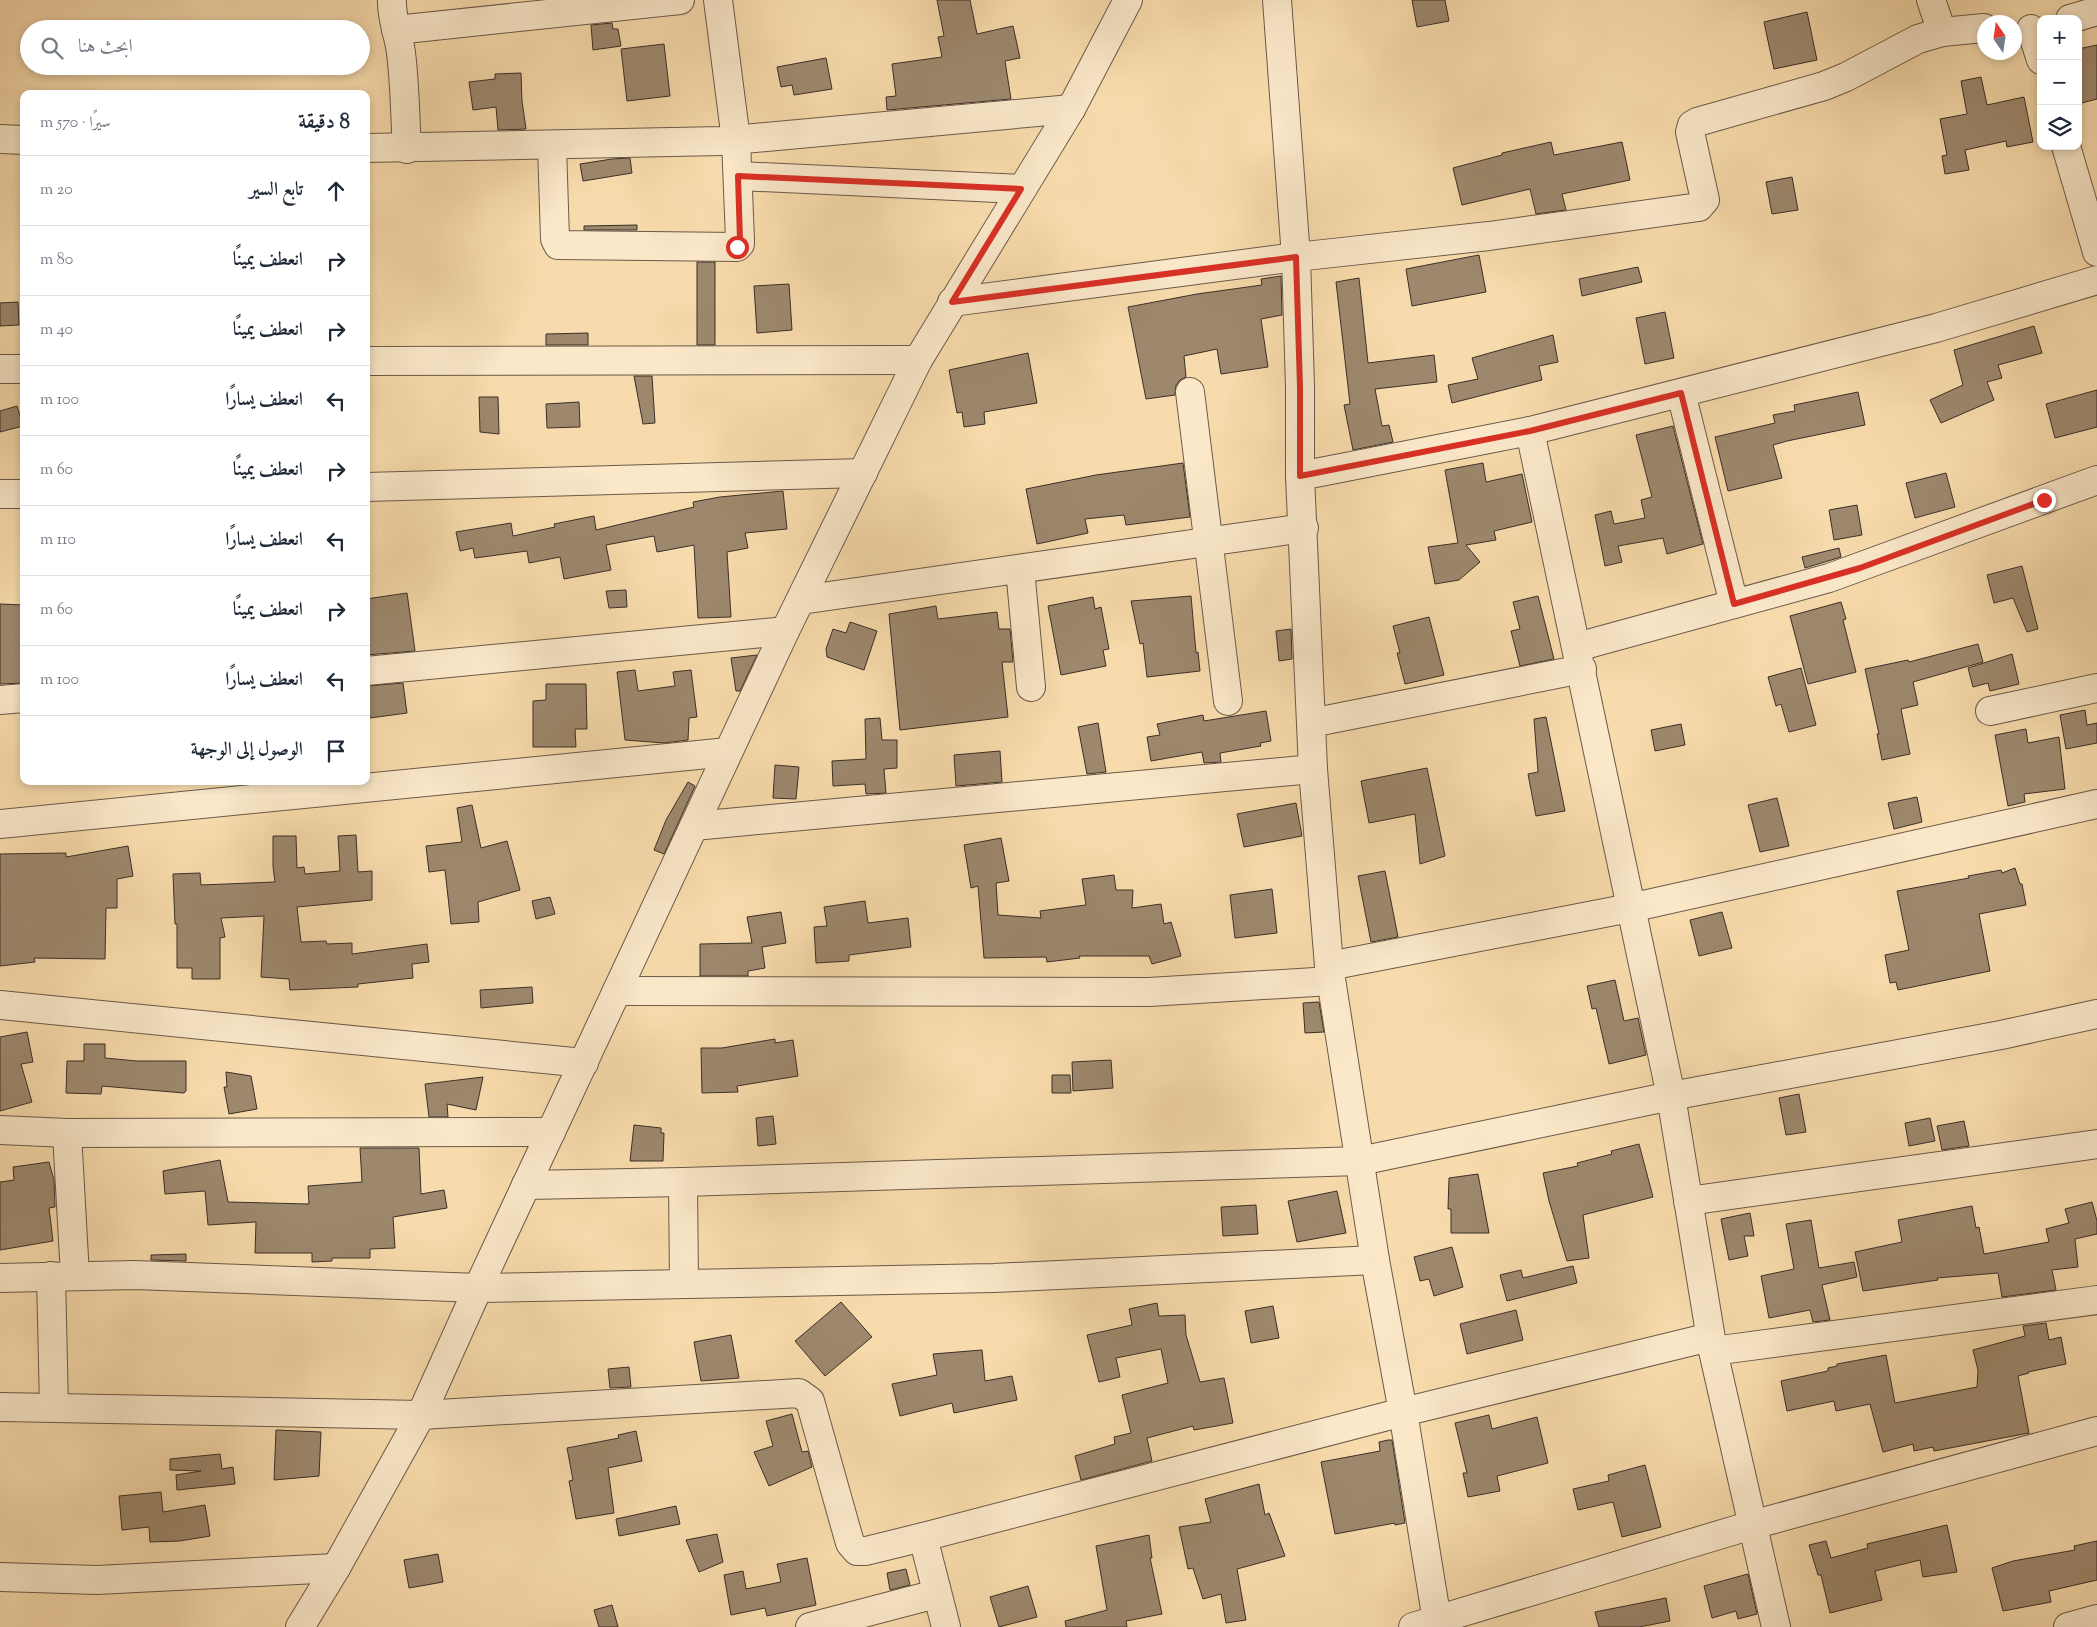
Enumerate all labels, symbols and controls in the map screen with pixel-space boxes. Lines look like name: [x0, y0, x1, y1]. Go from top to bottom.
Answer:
north arrow: [1977, 15, 2022, 60]
map controls: [2037, 15, 2082, 150]
button: +: [2037, 15, 2082, 60]
search box: [20, 20, 370, 75]
icon: search: [38, 34, 66, 62]
text: ابحث هنا: [78, 34, 133, 61]
button: −: [2037, 60, 2082, 105]
button: layers: [2037, 105, 2082, 150]
text: 8 دقيقة: [298, 108, 350, 138]
text: سيرًا · 570 m: [40, 112, 111, 135]
text: تابع السير: [249, 177, 303, 204]
icon: ahead: [322, 177, 350, 205]
text: 20 m: [40, 179, 73, 202]
route start: [726, 236, 749, 259]
text: انعطف يمينًا: [233, 247, 303, 274]
icon: right: [322, 247, 350, 275]
text: 80 m: [40, 249, 73, 272]
text: انعطف يمينًا: [233, 317, 303, 344]
icon: right: [322, 317, 350, 345]
text: 40 m: [40, 319, 73, 342]
text: انعطف يسارًا: [225, 387, 303, 414]
icon: left: [322, 387, 350, 415]
text: 100 m: [40, 389, 79, 412]
text: انعطف يمينًا: [233, 457, 303, 484]
icon: right: [322, 457, 350, 485]
text: 60 m: [40, 459, 73, 482]
route end: [2033, 489, 2056, 512]
text: انعطف يسارًا: [225, 527, 303, 554]
icon: left: [322, 527, 350, 555]
text: 110 m: [40, 529, 76, 552]
text: انعطف يمينًا: [233, 597, 303, 624]
icon: right: [322, 597, 350, 625]
text: 60 m: [40, 599, 73, 622]
text: انعطف يسارًا: [225, 667, 303, 694]
icon: left: [322, 667, 350, 695]
text: 100 m: [40, 669, 79, 692]
text: الوصول إلى الوجهة: [191, 737, 303, 764]
icon: arrive: [322, 737, 350, 765]

